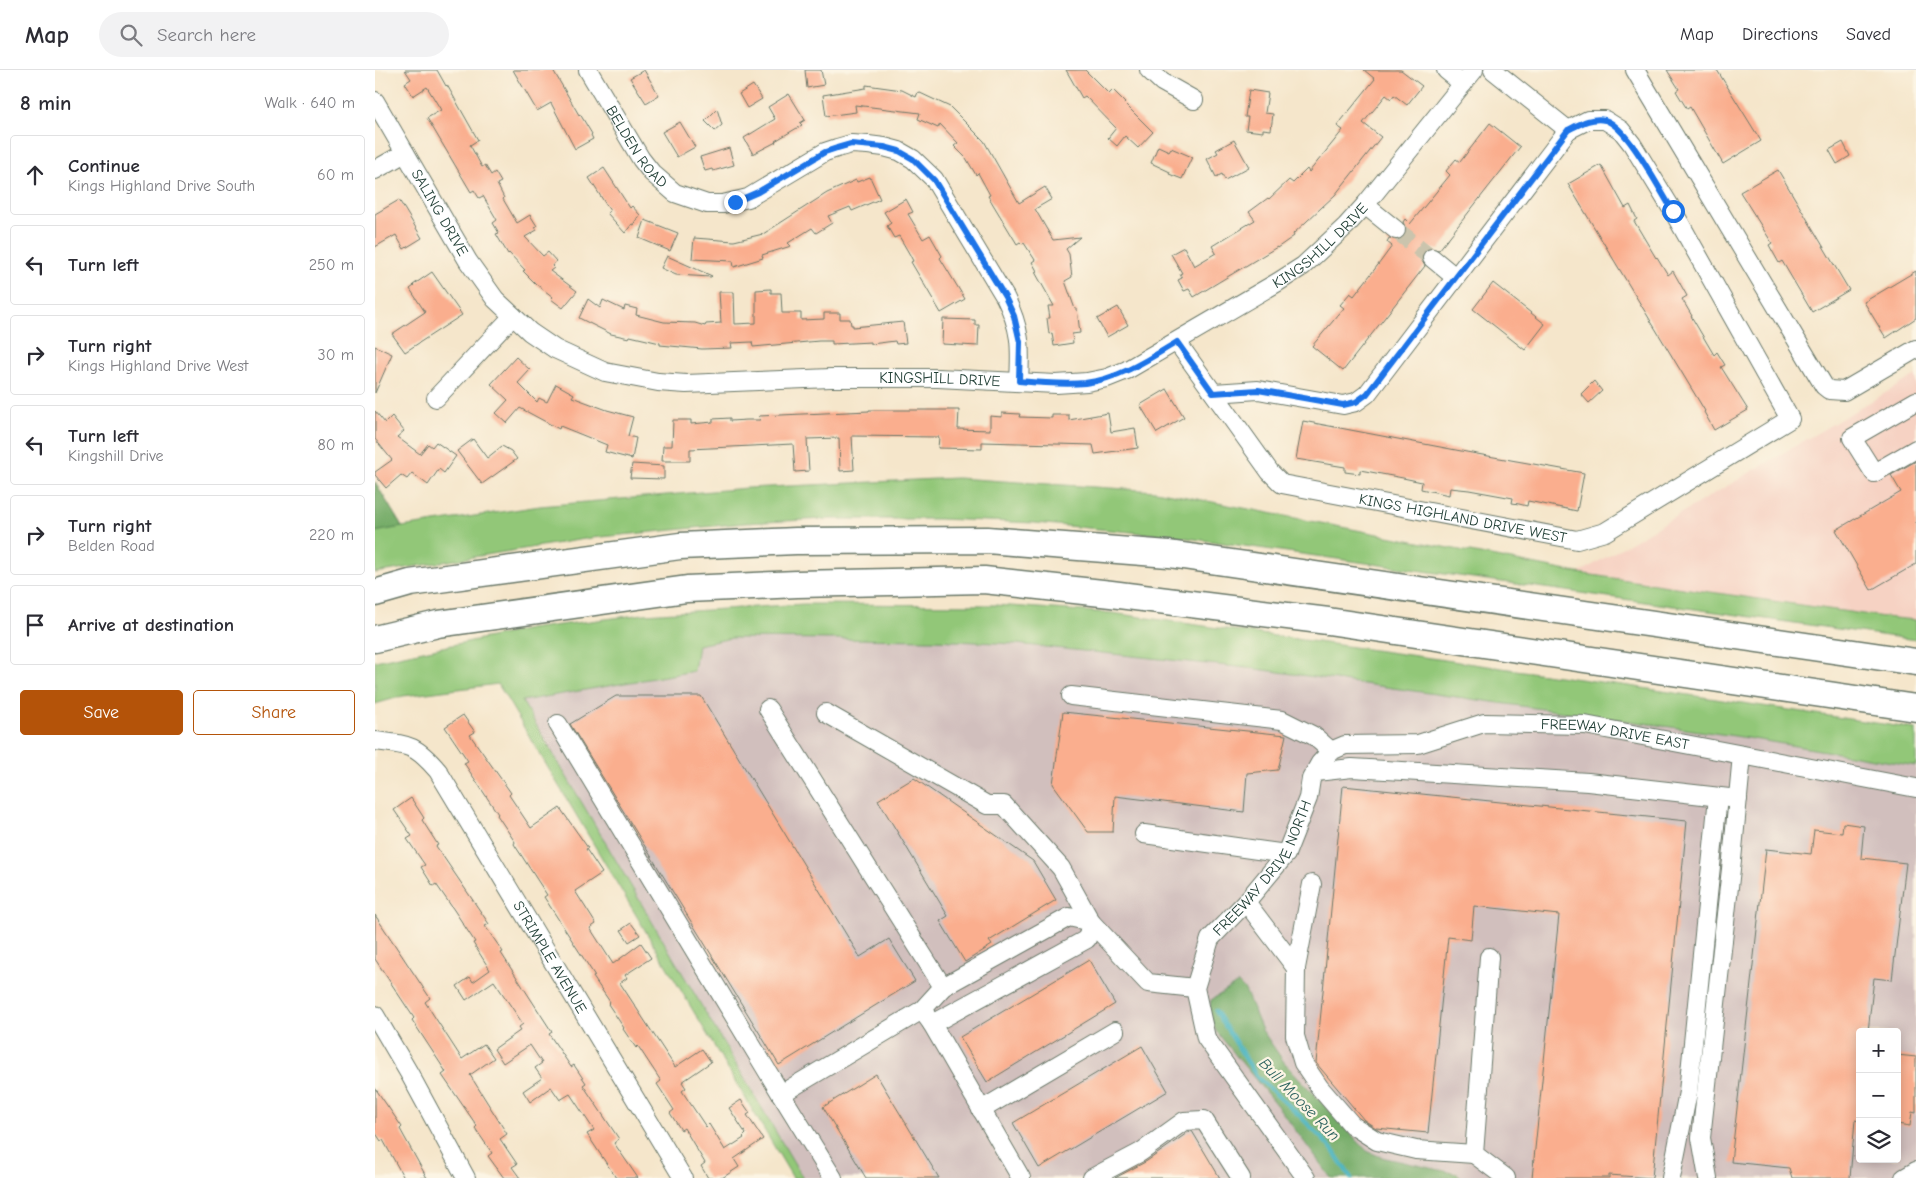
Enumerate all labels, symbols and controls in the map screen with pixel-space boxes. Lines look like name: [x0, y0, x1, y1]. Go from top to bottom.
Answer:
search box: [99, 12, 449, 57]
text: Map: [25, 21, 69, 49]
icon: search: [117, 21, 145, 49]
text: Search here: [157, 24, 256, 46]
text: Map: [1680, 24, 1714, 45]
text: Directions: [1742, 24, 1818, 45]
text: Saved: [1846, 24, 1891, 45]
text: 8 min: [20, 91, 71, 115]
text: Walk · 640 m: [264, 94, 355, 112]
street label: BELDEN ROAD: [602, 102, 671, 191]
text: Continue: [68, 155, 140, 177]
icon: ahead: [21, 161, 49, 189]
text: 60 m: [317, 166, 354, 184]
street label: SALING DRIVE: [408, 166, 472, 259]
text: Kings Highland Drive South: [68, 177, 255, 195]
route end: [724, 191, 747, 214]
street label: KINGSHILL DRIVE: [1269, 199, 1372, 292]
route start: [1662, 200, 1685, 223]
icon: left: [21, 251, 49, 279]
text: Turn left: [68, 254, 139, 276]
text: 250 m: [309, 256, 354, 274]
text: Turn right: [68, 335, 152, 357]
icon: right: [21, 341, 49, 369]
text: 30 m: [318, 346, 354, 364]
text: Kings Highland Drive West: [68, 357, 248, 375]
street label: KINGSHILL DRIVE: [879, 369, 1001, 390]
text: Turn left: [68, 425, 139, 447]
icon: left: [21, 431, 49, 459]
text: 80 m: [317, 436, 354, 454]
text: Kingshill Drive: [68, 447, 164, 465]
street label: KINGS HIGHLAND DRIVE WEST: [1357, 490, 1569, 547]
text: Turn right: [68, 515, 152, 537]
icon: right: [21, 521, 49, 549]
text: 220 m: [309, 526, 354, 544]
text: Belden Road: [68, 537, 155, 555]
icon: arrive: [21, 611, 49, 639]
text: Arrive at destination: [68, 614, 234, 636]
button: Save: [20, 690, 183, 735]
button: Share: [193, 690, 355, 735]
street label: FREEWAY DRIVE EAST: [1541, 715, 1691, 754]
street label: FREEWAY DRIVE NORTH: [1209, 798, 1315, 940]
street label: STRIMPLE AVENUE: [509, 898, 591, 1017]
map controls: [1856, 1028, 1901, 1163]
button: +: [1856, 1028, 1901, 1073]
water label: Bull Moose Run: [1255, 1055, 1343, 1145]
button: −: [1856, 1073, 1901, 1118]
button: layers: [1856, 1118, 1901, 1163]

